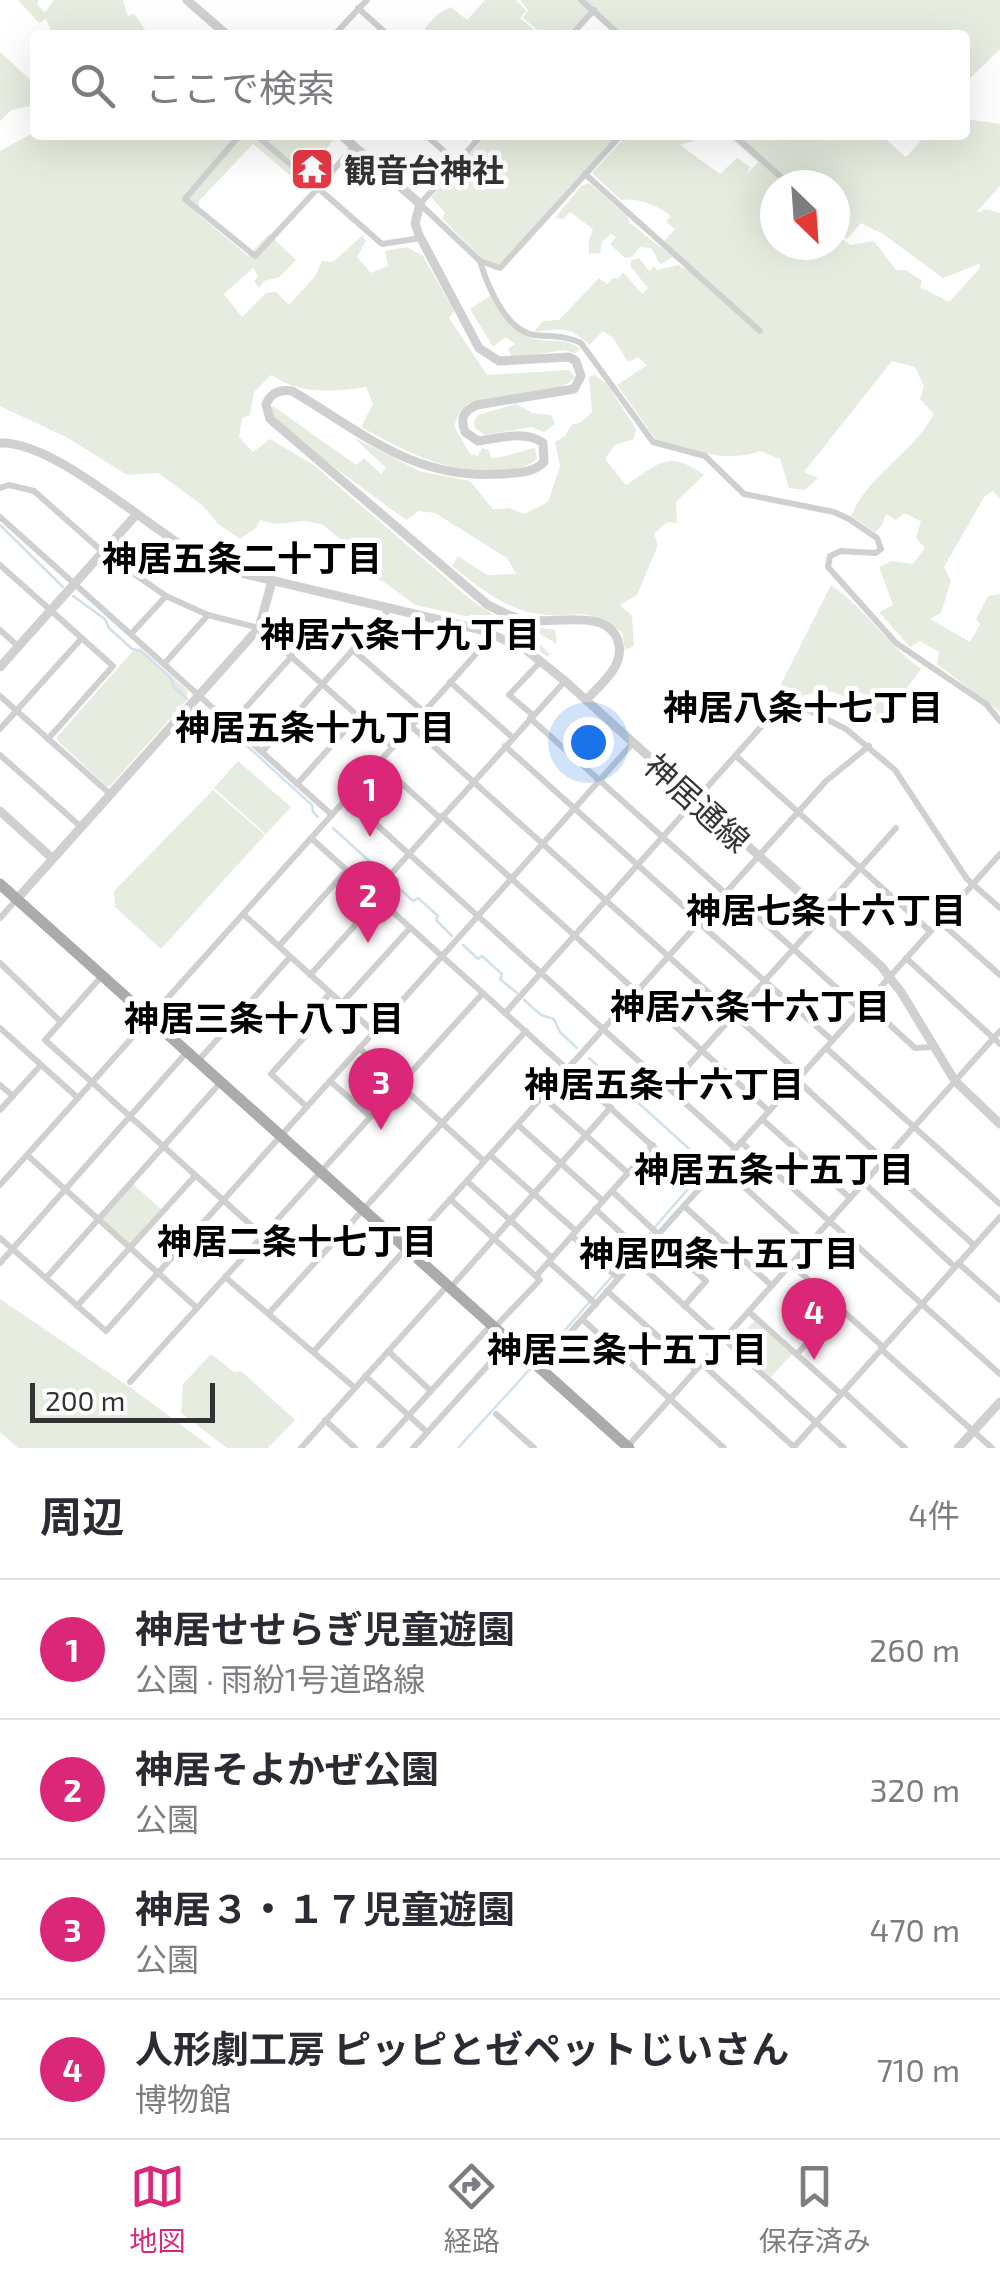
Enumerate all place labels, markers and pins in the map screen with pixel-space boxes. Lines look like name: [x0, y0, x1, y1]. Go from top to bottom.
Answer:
temple icon: 観音台神社: [289, 146, 335, 192]
place label: 観音台神社: [344, 150, 504, 188]
pin: 1: [338, 754, 402, 837]
pin: 2: [336, 860, 400, 943]
pin: 3: [348, 1048, 414, 1130]
pin: 4: [782, 1278, 846, 1360]

